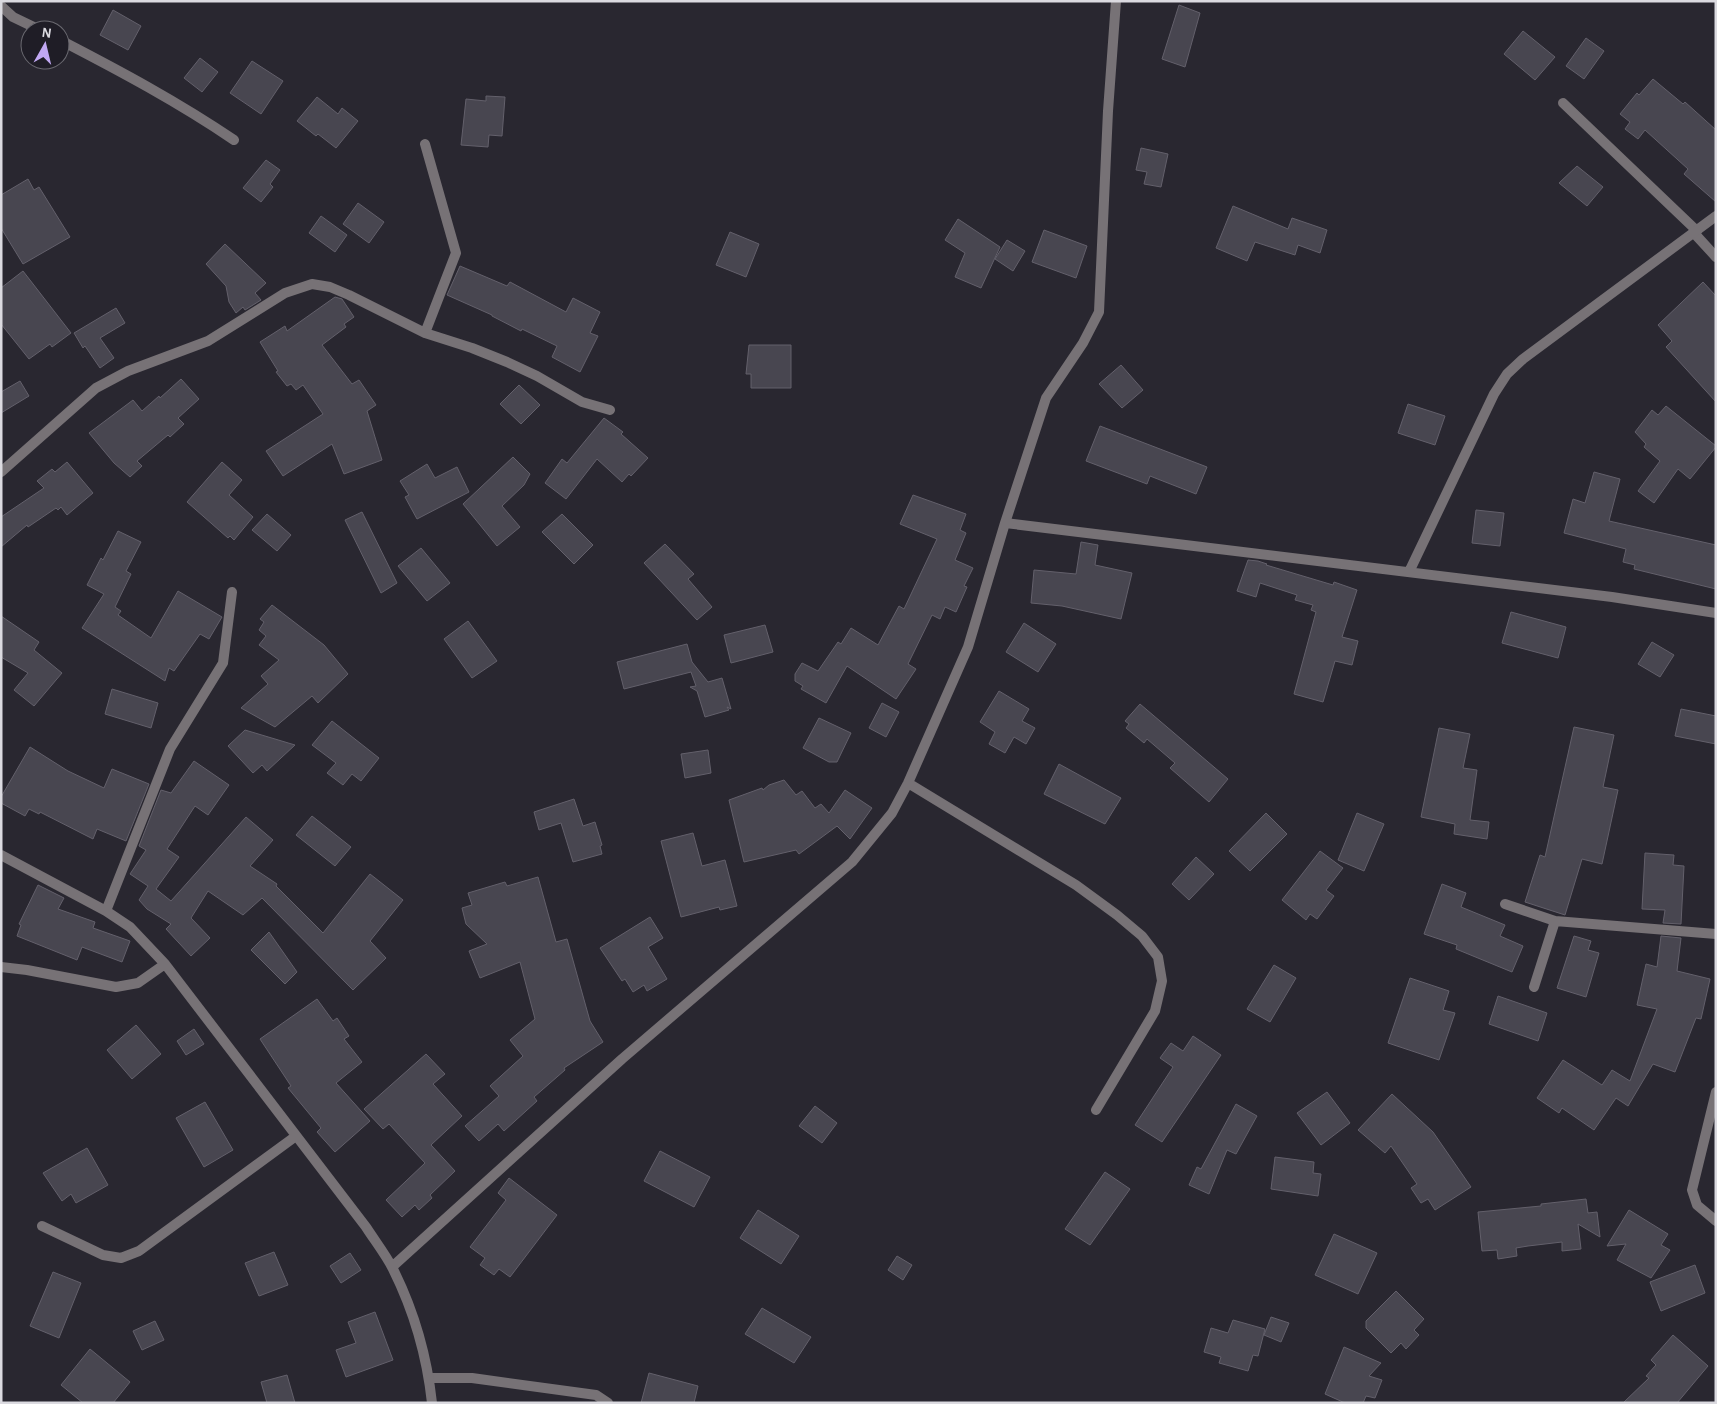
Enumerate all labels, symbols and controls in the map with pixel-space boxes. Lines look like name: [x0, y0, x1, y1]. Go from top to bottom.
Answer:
north arrow: [20, 20, 70, 70]
text: N: [41, 26, 52, 41]

